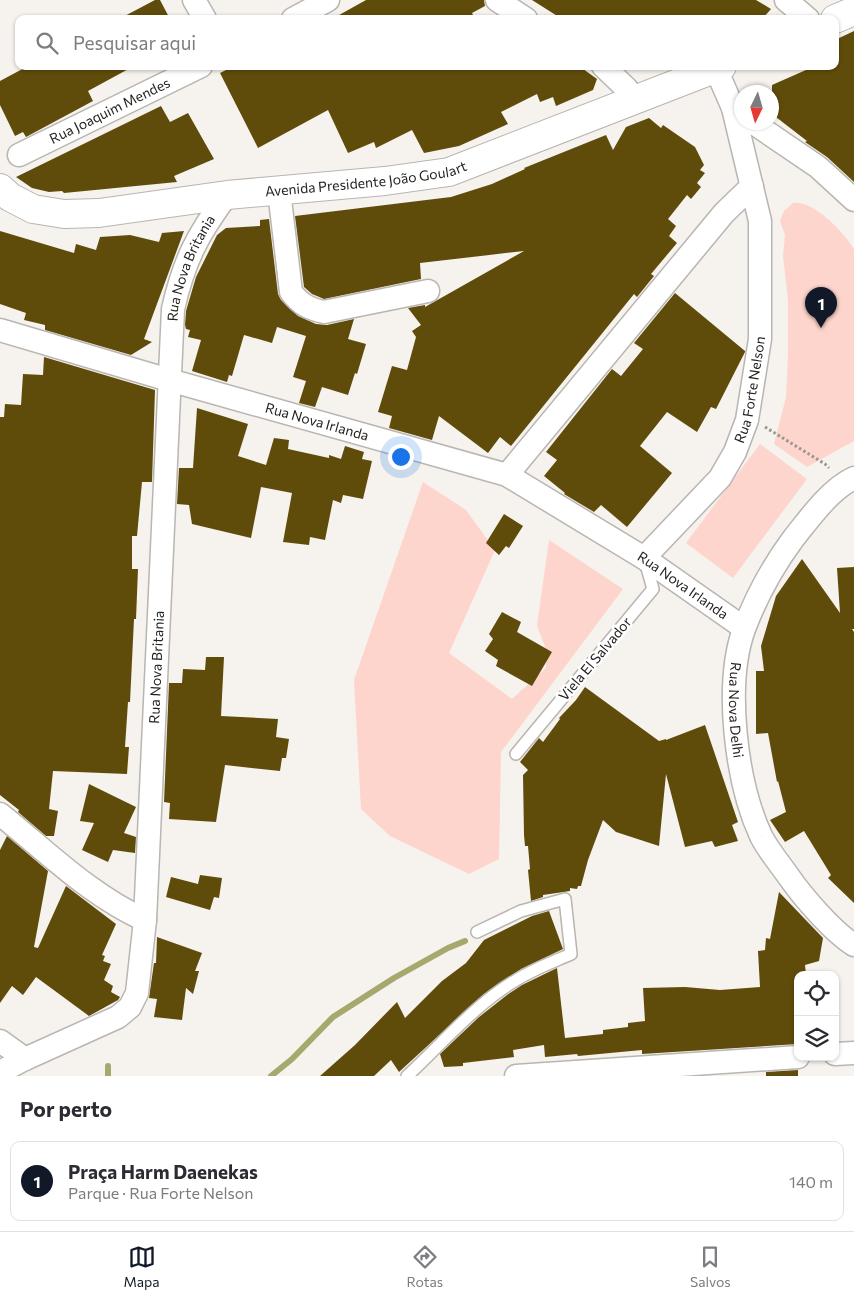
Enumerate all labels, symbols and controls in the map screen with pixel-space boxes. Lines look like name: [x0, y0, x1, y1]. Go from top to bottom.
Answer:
search box: [15, 15, 839, 70]
icon: search: [33, 29, 61, 57]
text: Pesquisar aqui: [73, 31, 196, 54]
street label: Rua Joaquim Mendes: [46, 74, 173, 147]
north arrow: [734, 85, 779, 130]
street label: Avenida Presidente João Goulart: [264, 157, 469, 200]
street label: Rua Nova Britania: [163, 212, 218, 322]
pin: 1: [805, 287, 837, 328]
street label: Rua Forte Nelson: [730, 335, 768, 445]
street label: Rua Nova Irlanda: [263, 398, 371, 444]
your location: [388, 444, 414, 470]
street label: Rua Nova Irlanda: [635, 547, 732, 622]
street label: Rua Nova Britania: [145, 610, 167, 724]
street label: Viela El Salvador: [555, 613, 635, 704]
street label: Rua Nova Delhi: [726, 661, 748, 759]
map controls: [794, 971, 839, 1061]
button: locate: [794, 971, 839, 1016]
button: layers: [794, 1016, 839, 1061]
text: Por perto: [20, 1096, 112, 1121]
text: Praça Harm Daenekas: [68, 1160, 258, 1183]
text: 1: [33, 1172, 41, 1191]
text: 140 m: [789, 1172, 833, 1191]
text: Parque · Rua Forte Nelson: [68, 1183, 253, 1202]
tab: Mapa: [123, 1243, 160, 1290]
tab: Rotas: [406, 1243, 443, 1290]
tab: Salvos: [690, 1243, 731, 1290]

